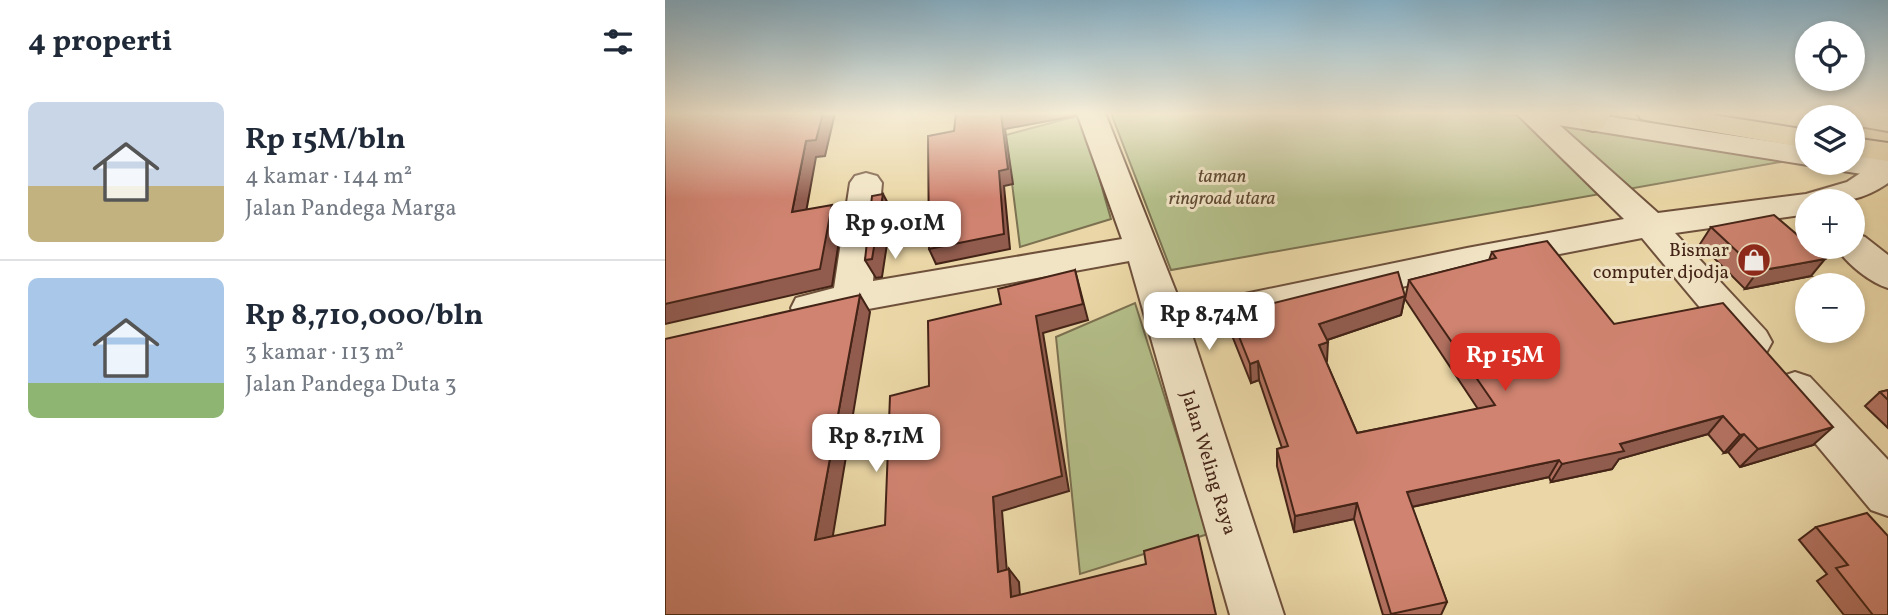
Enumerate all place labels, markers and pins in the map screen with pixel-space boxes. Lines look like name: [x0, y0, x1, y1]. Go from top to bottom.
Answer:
pin: Rp 9.01M: [823, 202, 967, 261]
place label: Bismar computer djodja: [1593, 238, 1729, 286]
shop icon: Bismar computer djodja: [1735, 241, 1773, 279]
pin: Rp 8.74M: [1137, 292, 1281, 352]
pin: Rp 15M: [1448, 334, 1562, 393]
pin: Rp 8.71M: [804, 414, 948, 474]

